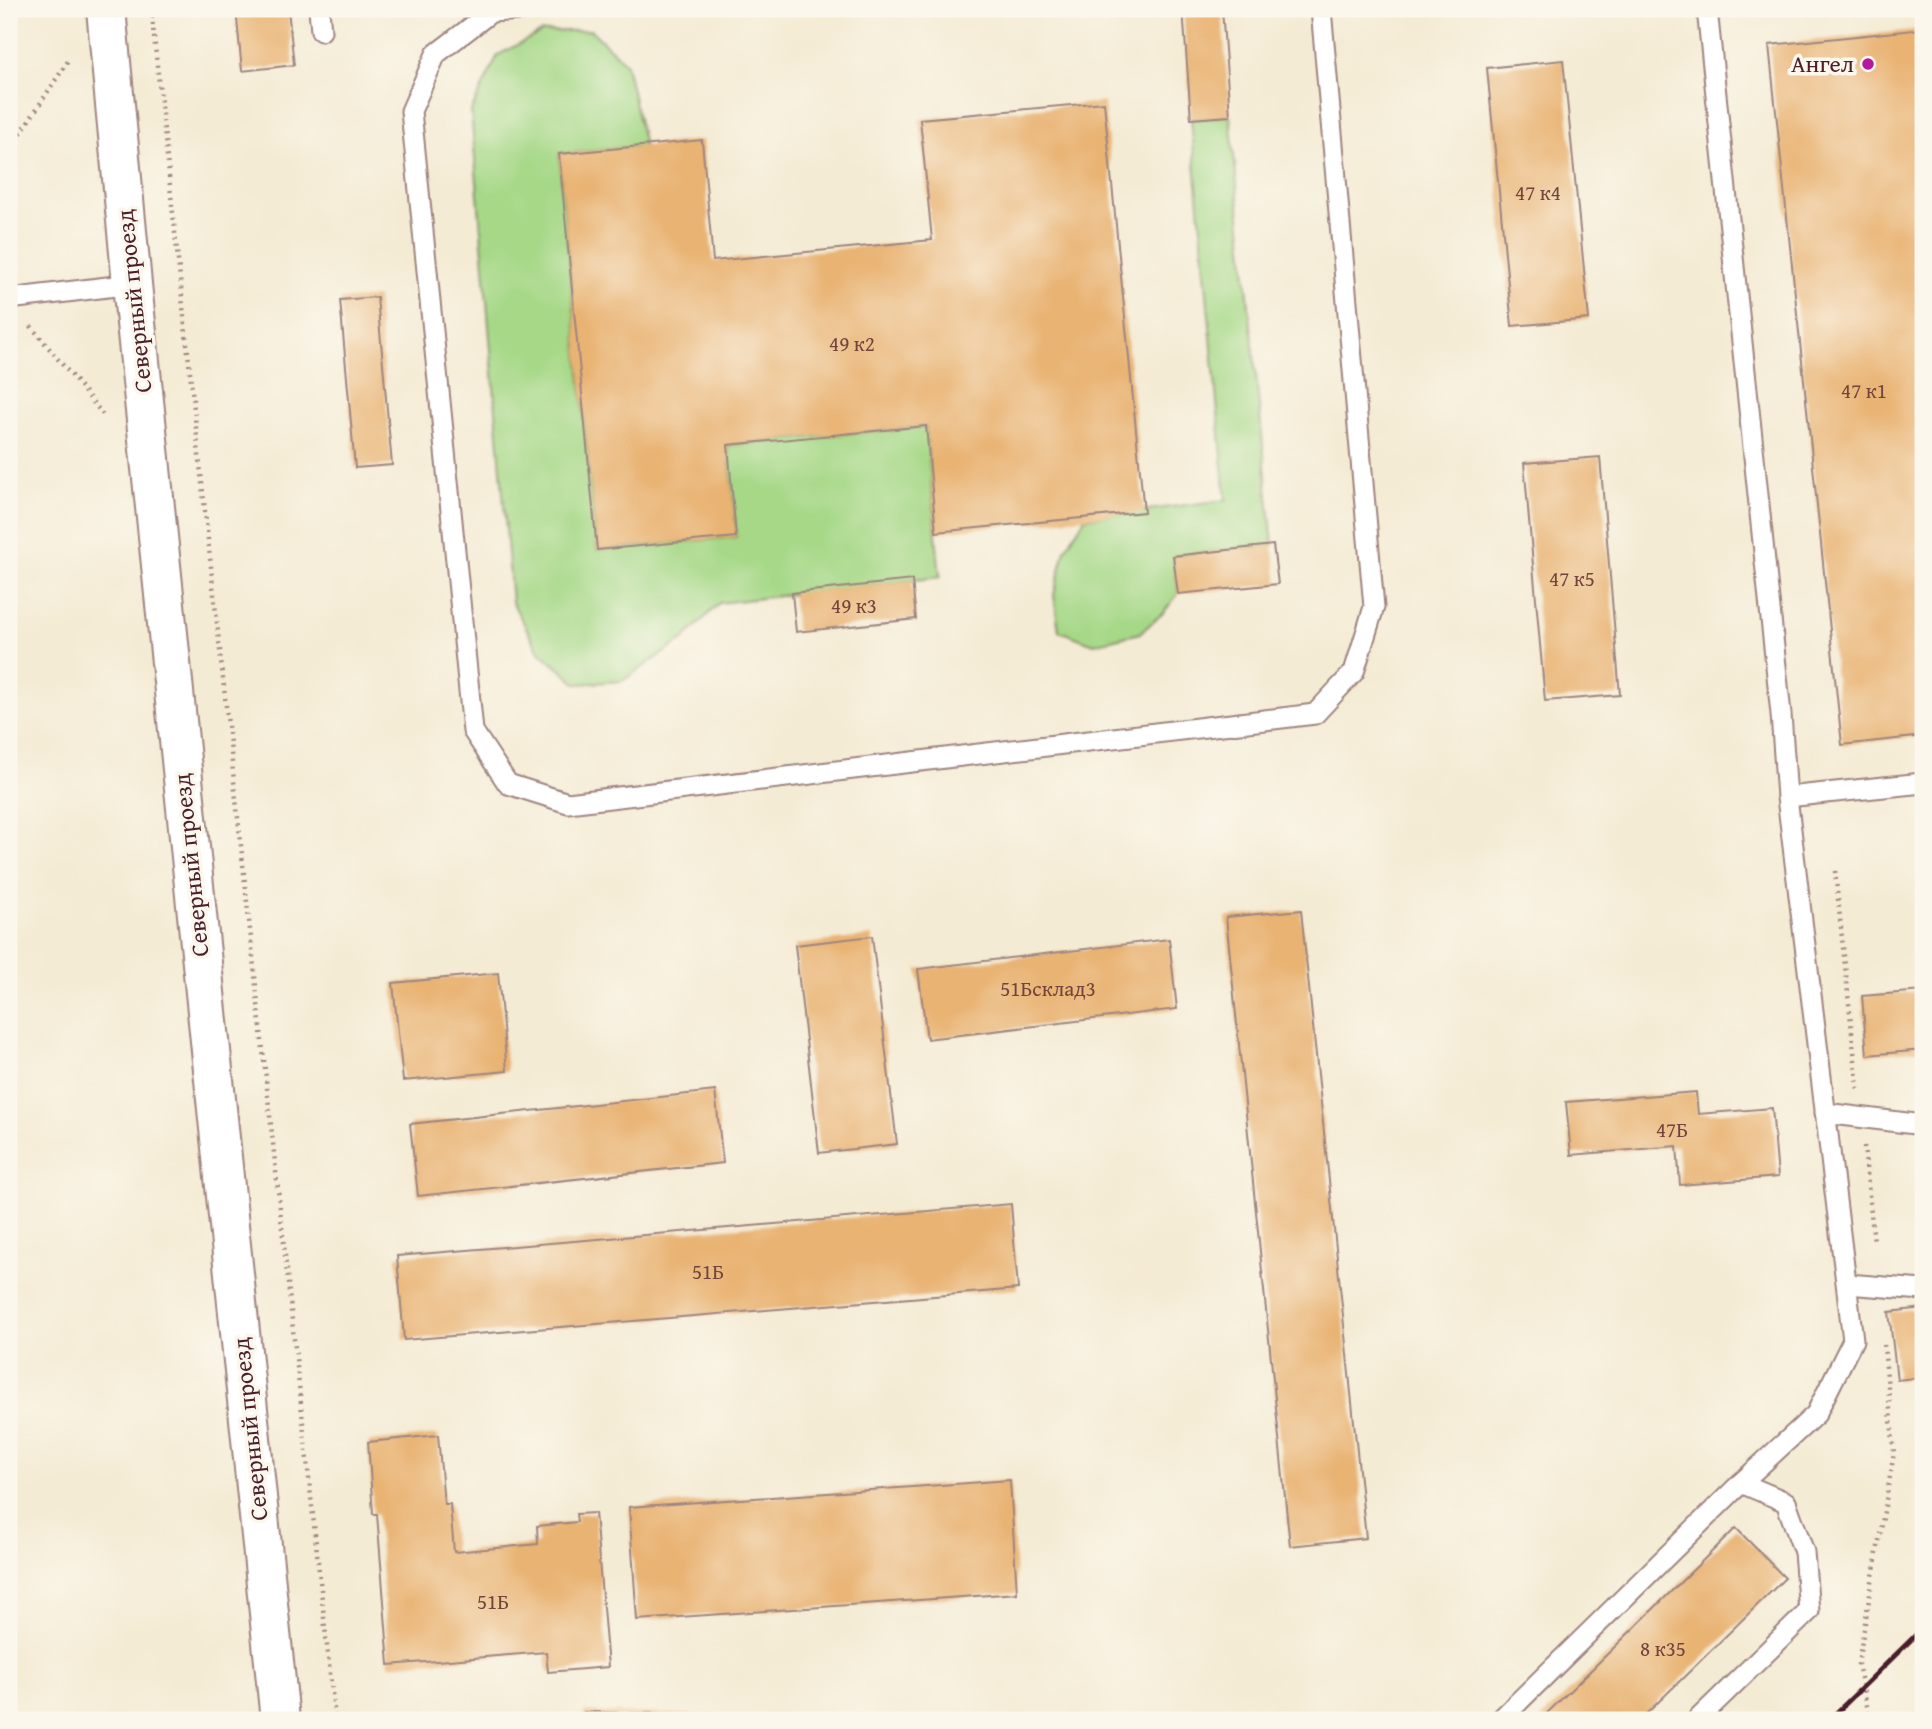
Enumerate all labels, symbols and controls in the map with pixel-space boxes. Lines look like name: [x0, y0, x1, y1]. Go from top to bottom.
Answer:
place label: Ангел: [1791, 46, 1854, 81]
marker: Ангел: [1860, 56, 1876, 72]
house number: 47 к4: [1515, 177, 1561, 208]
street label: Северный проезд: [106, 208, 161, 394]
house number: 49 к2: [829, 328, 875, 359]
house number: 47 к1: [1841, 375, 1887, 406]
house number: 47 к5: [1549, 563, 1595, 594]
house number: 49 к3: [831, 590, 877, 621]
street label: Северный проезд: [163, 772, 218, 958]
house number: 51Бсклад3: [1000, 973, 1096, 1004]
house number: 47Б: [1656, 1114, 1688, 1145]
house number: 51Б: [692, 1256, 724, 1287]
street label: Северный проезд: [222, 1336, 277, 1522]
house number: 51Б: [477, 1586, 509, 1617]
house number: 8 к35: [1640, 1633, 1686, 1664]

